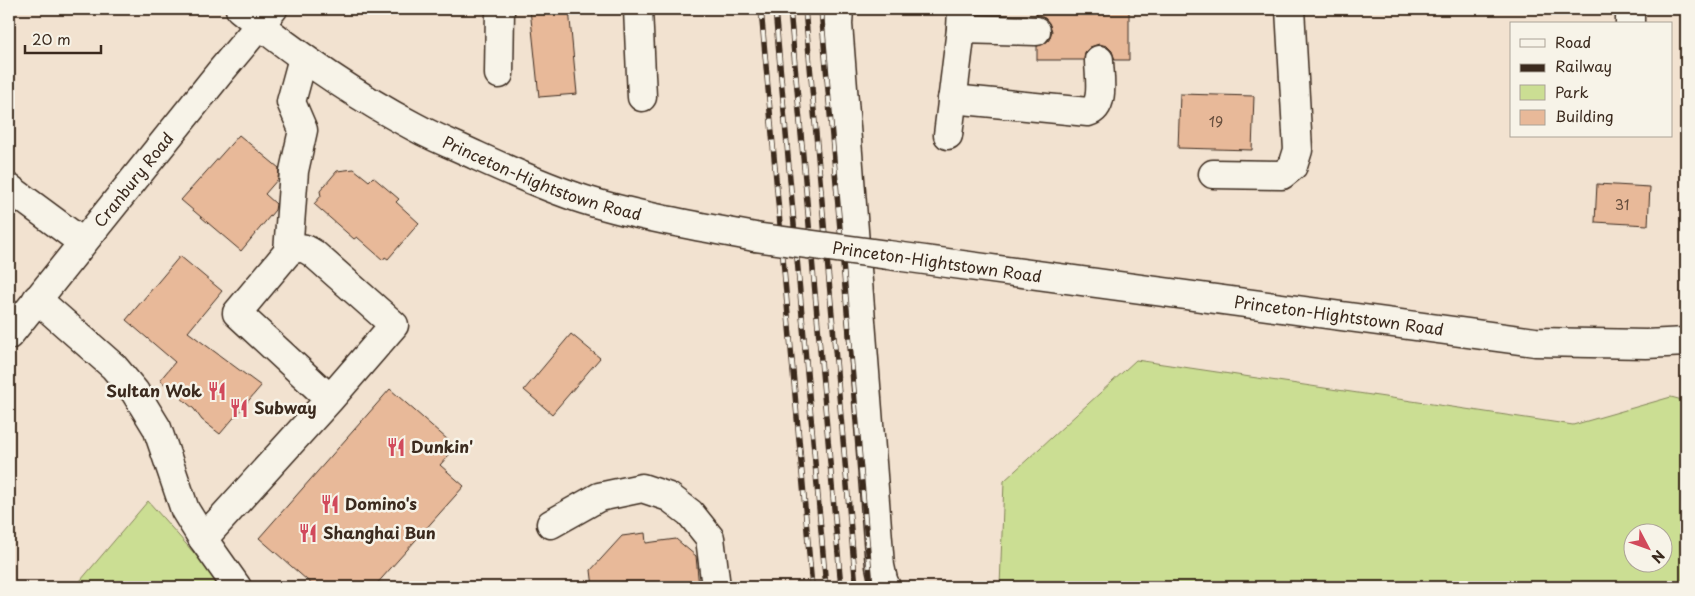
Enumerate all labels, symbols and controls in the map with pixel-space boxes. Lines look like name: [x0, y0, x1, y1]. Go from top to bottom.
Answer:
scale bar: [25, 22, 101, 54]
legend: [1510, 22, 1672, 138]
text: 20 m: [32, 27, 71, 50]
text: Road: [1555, 30, 1591, 53]
text: Railway: [1555, 54, 1612, 77]
text: Park: [1555, 80, 1589, 103]
text: Building: [1555, 104, 1614, 127]
house number: 19: [1209, 111, 1223, 132]
street label: Cranbury Road: [87, 127, 178, 232]
street label: Princeton-Hightstown Road: [439, 129, 644, 225]
house number: 31: [1615, 194, 1629, 215]
street label: Princeton-Hightstown Road: [831, 234, 1043, 288]
street label: Princeton-Hightstown Road: [1233, 289, 1445, 341]
place label: Sultan Wok: [106, 378, 202, 402]
restaurant icon: Sultan Wok: [206, 380, 228, 402]
place label: Subway: [254, 395, 317, 419]
restaurant icon: Subway: [228, 397, 250, 419]
place label: Dunkin': [411, 434, 473, 458]
restaurant icon: Dunkin': [385, 436, 407, 458]
place label: Domino's: [345, 491, 417, 515]
restaurant icon: Domino's: [319, 493, 341, 515]
place label: Shanghai Bun: [323, 520, 436, 544]
restaurant icon: Shanghai Bun: [297, 522, 319, 544]
north arrow: [1622, 524, 1672, 574]
text: N: [1647, 546, 1670, 568]

